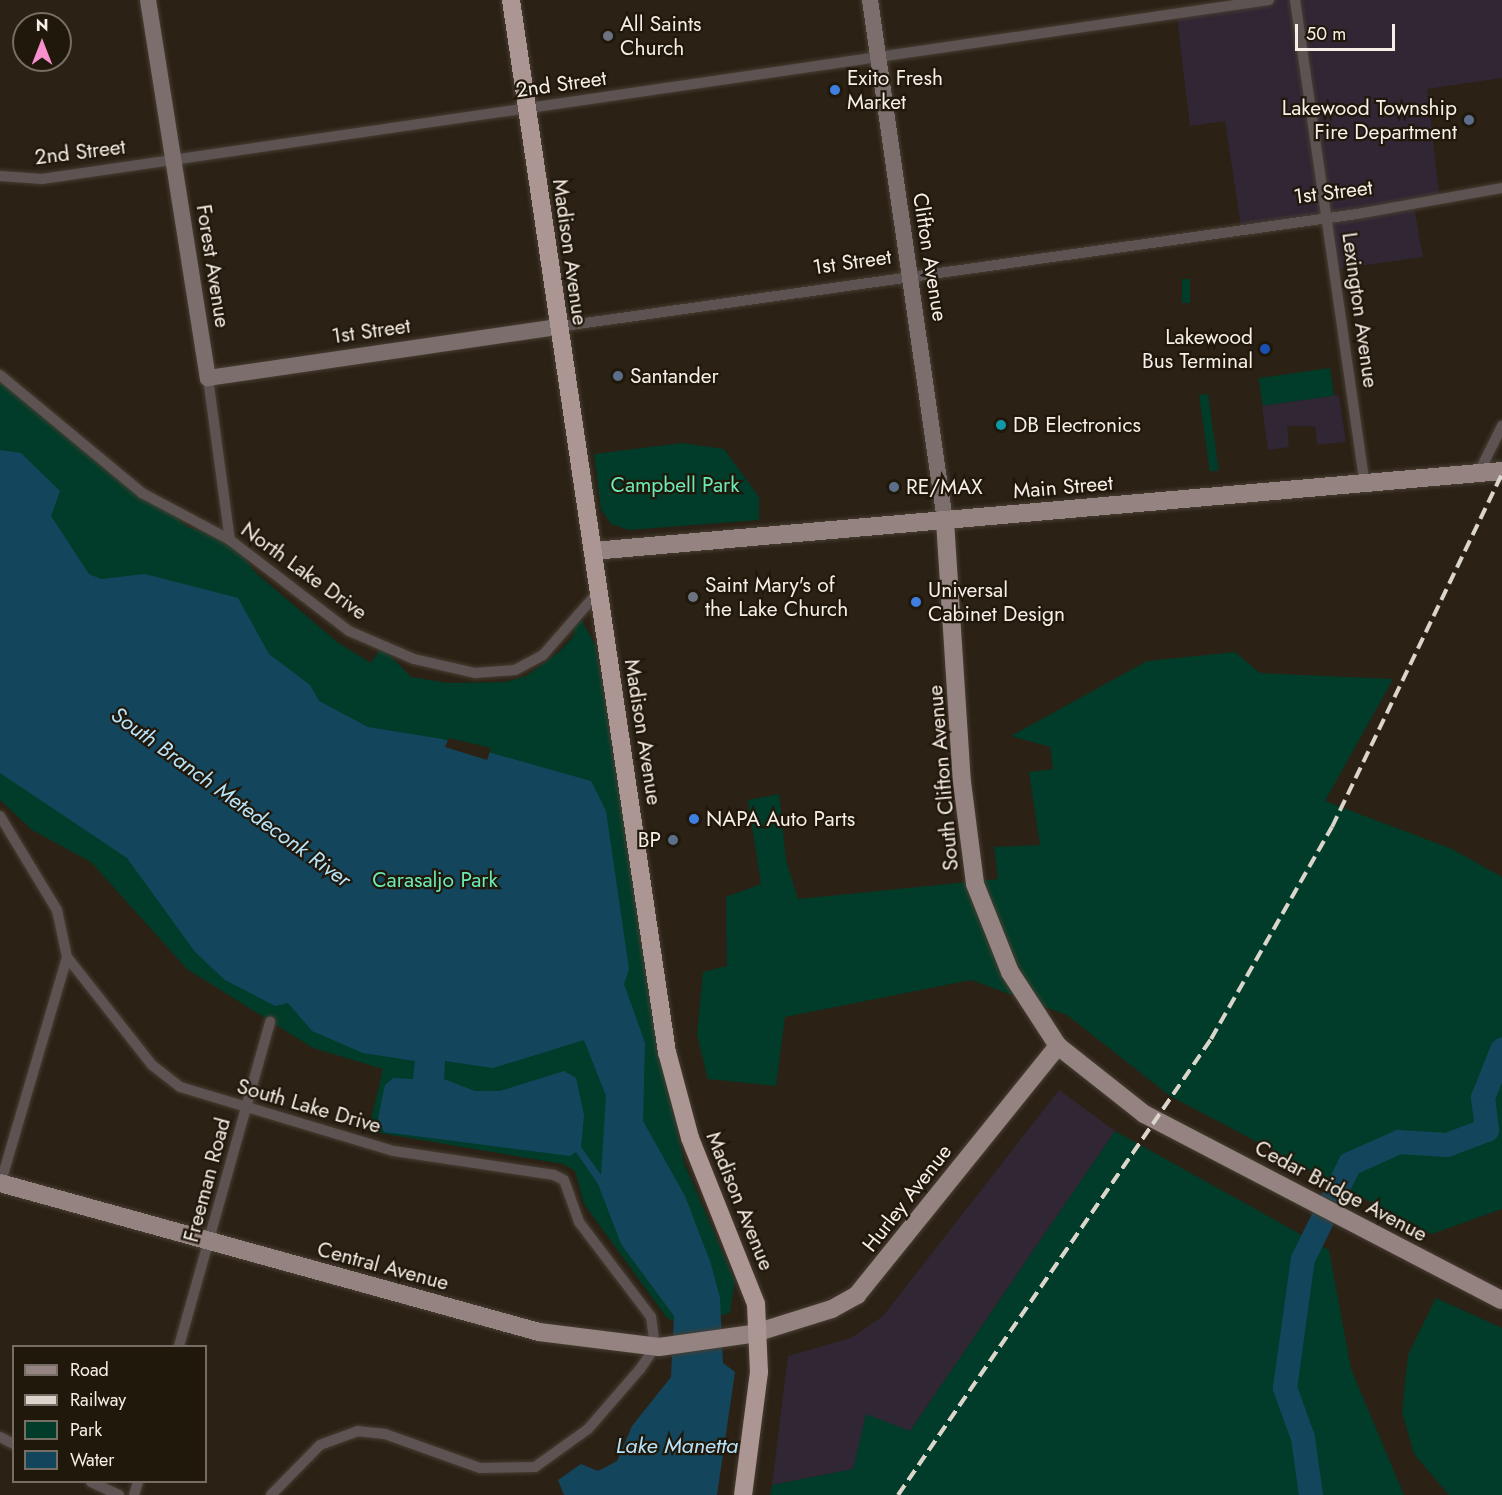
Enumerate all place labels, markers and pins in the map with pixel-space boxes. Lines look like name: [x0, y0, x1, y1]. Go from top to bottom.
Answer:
place label: All Saints Church: [620, 11, 701, 61]
marker: All Saints Church: [601, 29, 615, 43]
place label: Exito Fresh Market: [847, 65, 943, 115]
marker: Exito Fresh Market: [828, 83, 842, 97]
place label: Lakewood Township Fire Department: [1282, 95, 1457, 145]
marker: Lakewood Township Fire Department: [1462, 113, 1476, 127]
place label: Lakewood Bus Terminal: [1142, 324, 1253, 374]
marker: Lakewood Bus Terminal: [1258, 342, 1272, 356]
place label: Santander: [630, 363, 719, 389]
marker: Santander: [611, 369, 625, 383]
place label: DB Electronics: [1013, 412, 1141, 438]
marker: DB Electronics: [994, 418, 1008, 432]
place label: RE/MAX: [906, 474, 983, 500]
marker: RE/MAX: [887, 480, 901, 494]
place label: Saint Mary's of the Lake Church: [705, 572, 848, 622]
place label: Universal Cabinet Design: [928, 577, 1065, 627]
marker: Saint Mary's of the Lake Church: [686, 590, 700, 604]
marker: Universal Cabinet Design: [909, 595, 923, 609]
place label: NAPA Auto Parts: [706, 806, 855, 832]
marker: NAPA Auto Parts: [687, 812, 701, 826]
place label: BP: [638, 827, 661, 853]
marker: BP: [666, 833, 680, 847]

